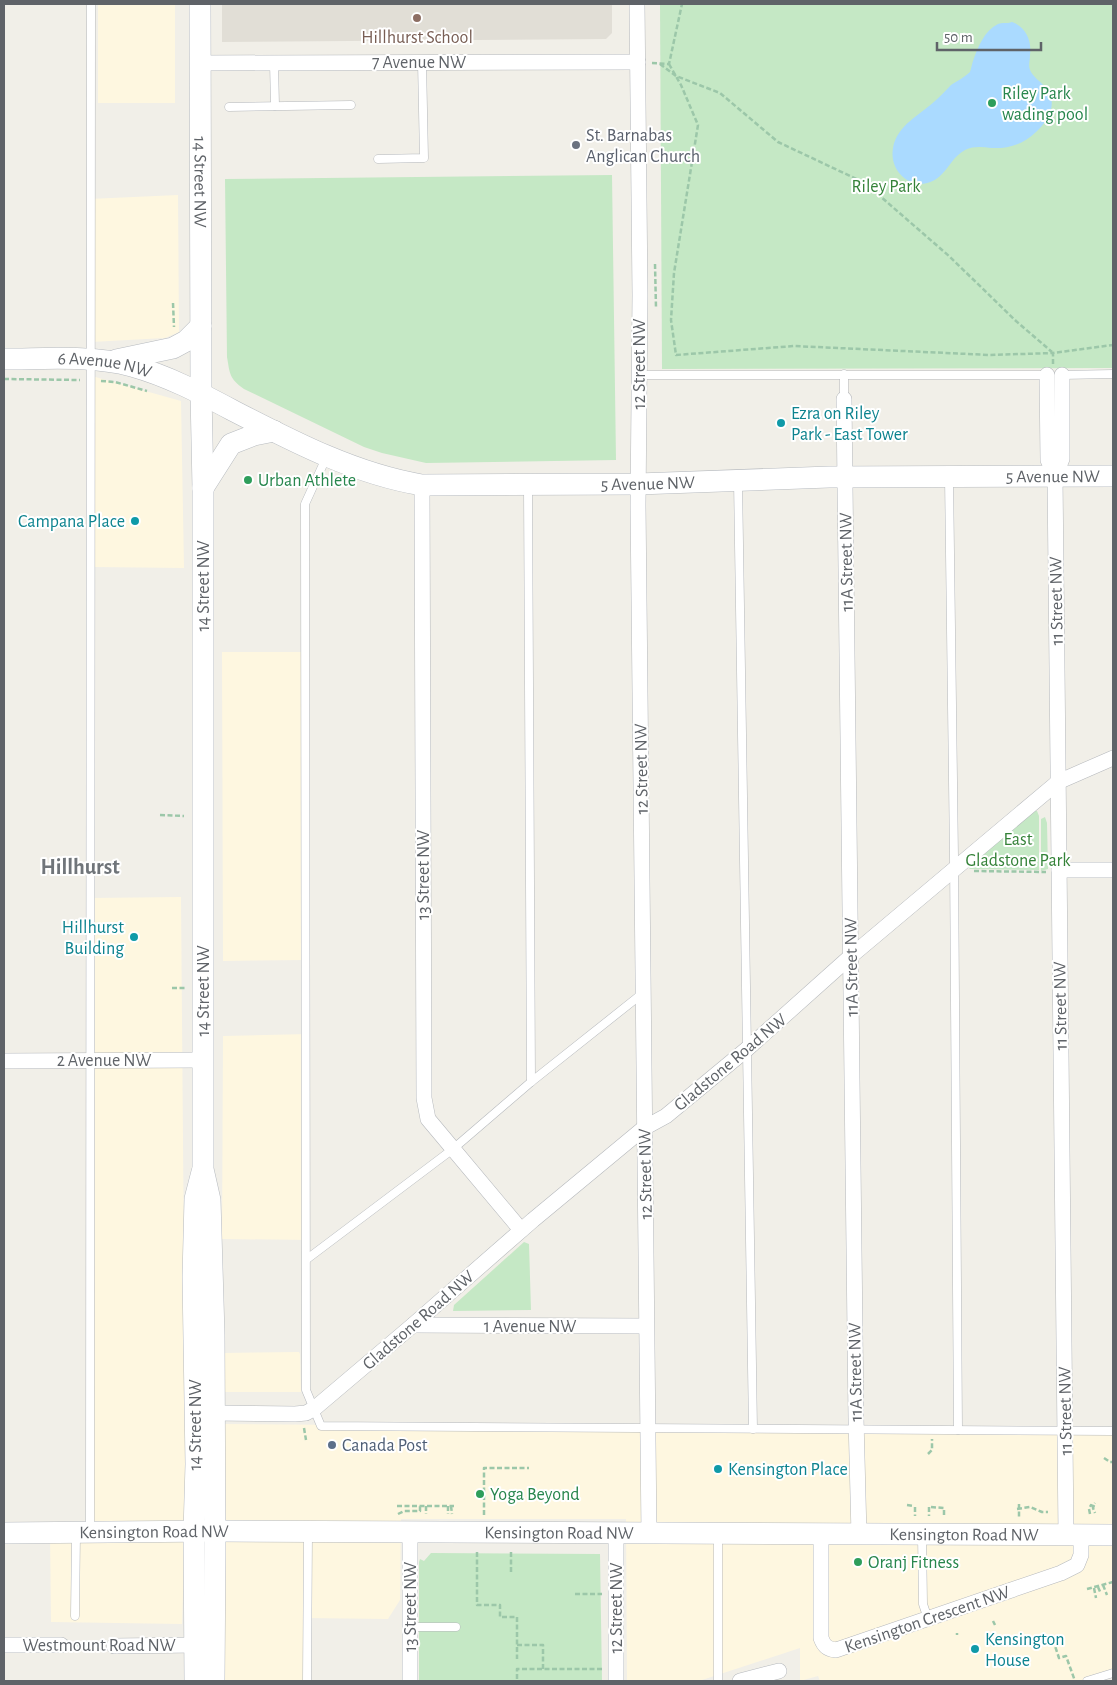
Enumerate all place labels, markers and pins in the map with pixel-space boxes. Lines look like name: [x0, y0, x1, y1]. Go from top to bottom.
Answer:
marker: Hillhurst School: [411, 12, 423, 24]
place label: Hillhurst School: [361, 29, 473, 47]
place label: Riley Park wading pool: [1002, 85, 1088, 124]
marker: Riley Park wading pool: [986, 97, 998, 109]
place label: St. Barnabas Anglican Church: [586, 127, 700, 166]
marker: St. Barnabas Anglican Church: [570, 139, 582, 151]
place label: Ezra on Riley Park - East Tower: [791, 405, 908, 444]
marker: Ezra on Riley Park - East Tower: [775, 417, 787, 429]
place label: Urban Athlete: [258, 472, 356, 490]
marker: Urban Athlete: [242, 474, 254, 486]
place label: Campana Place: [18, 513, 125, 531]
marker: Campana Place: [129, 515, 141, 527]
place label: Hillhurst Building: [62, 919, 124, 958]
marker: Hillhurst Building: [128, 931, 140, 943]
place label: Canada Post: [342, 1437, 428, 1455]
marker: Canada Post: [326, 1439, 338, 1451]
place label: Kensington Place: [728, 1461, 848, 1479]
marker: Kensington Place: [712, 1463, 724, 1475]
place label: Yoga Beyond: [490, 1486, 580, 1504]
marker: Yoga Beyond: [474, 1488, 486, 1500]
place label: Oranj Fitness: [868, 1554, 959, 1572]
marker: Oranj Fitness: [852, 1556, 864, 1568]
place label: Kensington House: [985, 1631, 1065, 1670]
marker: Kensington House: [969, 1643, 981, 1655]

